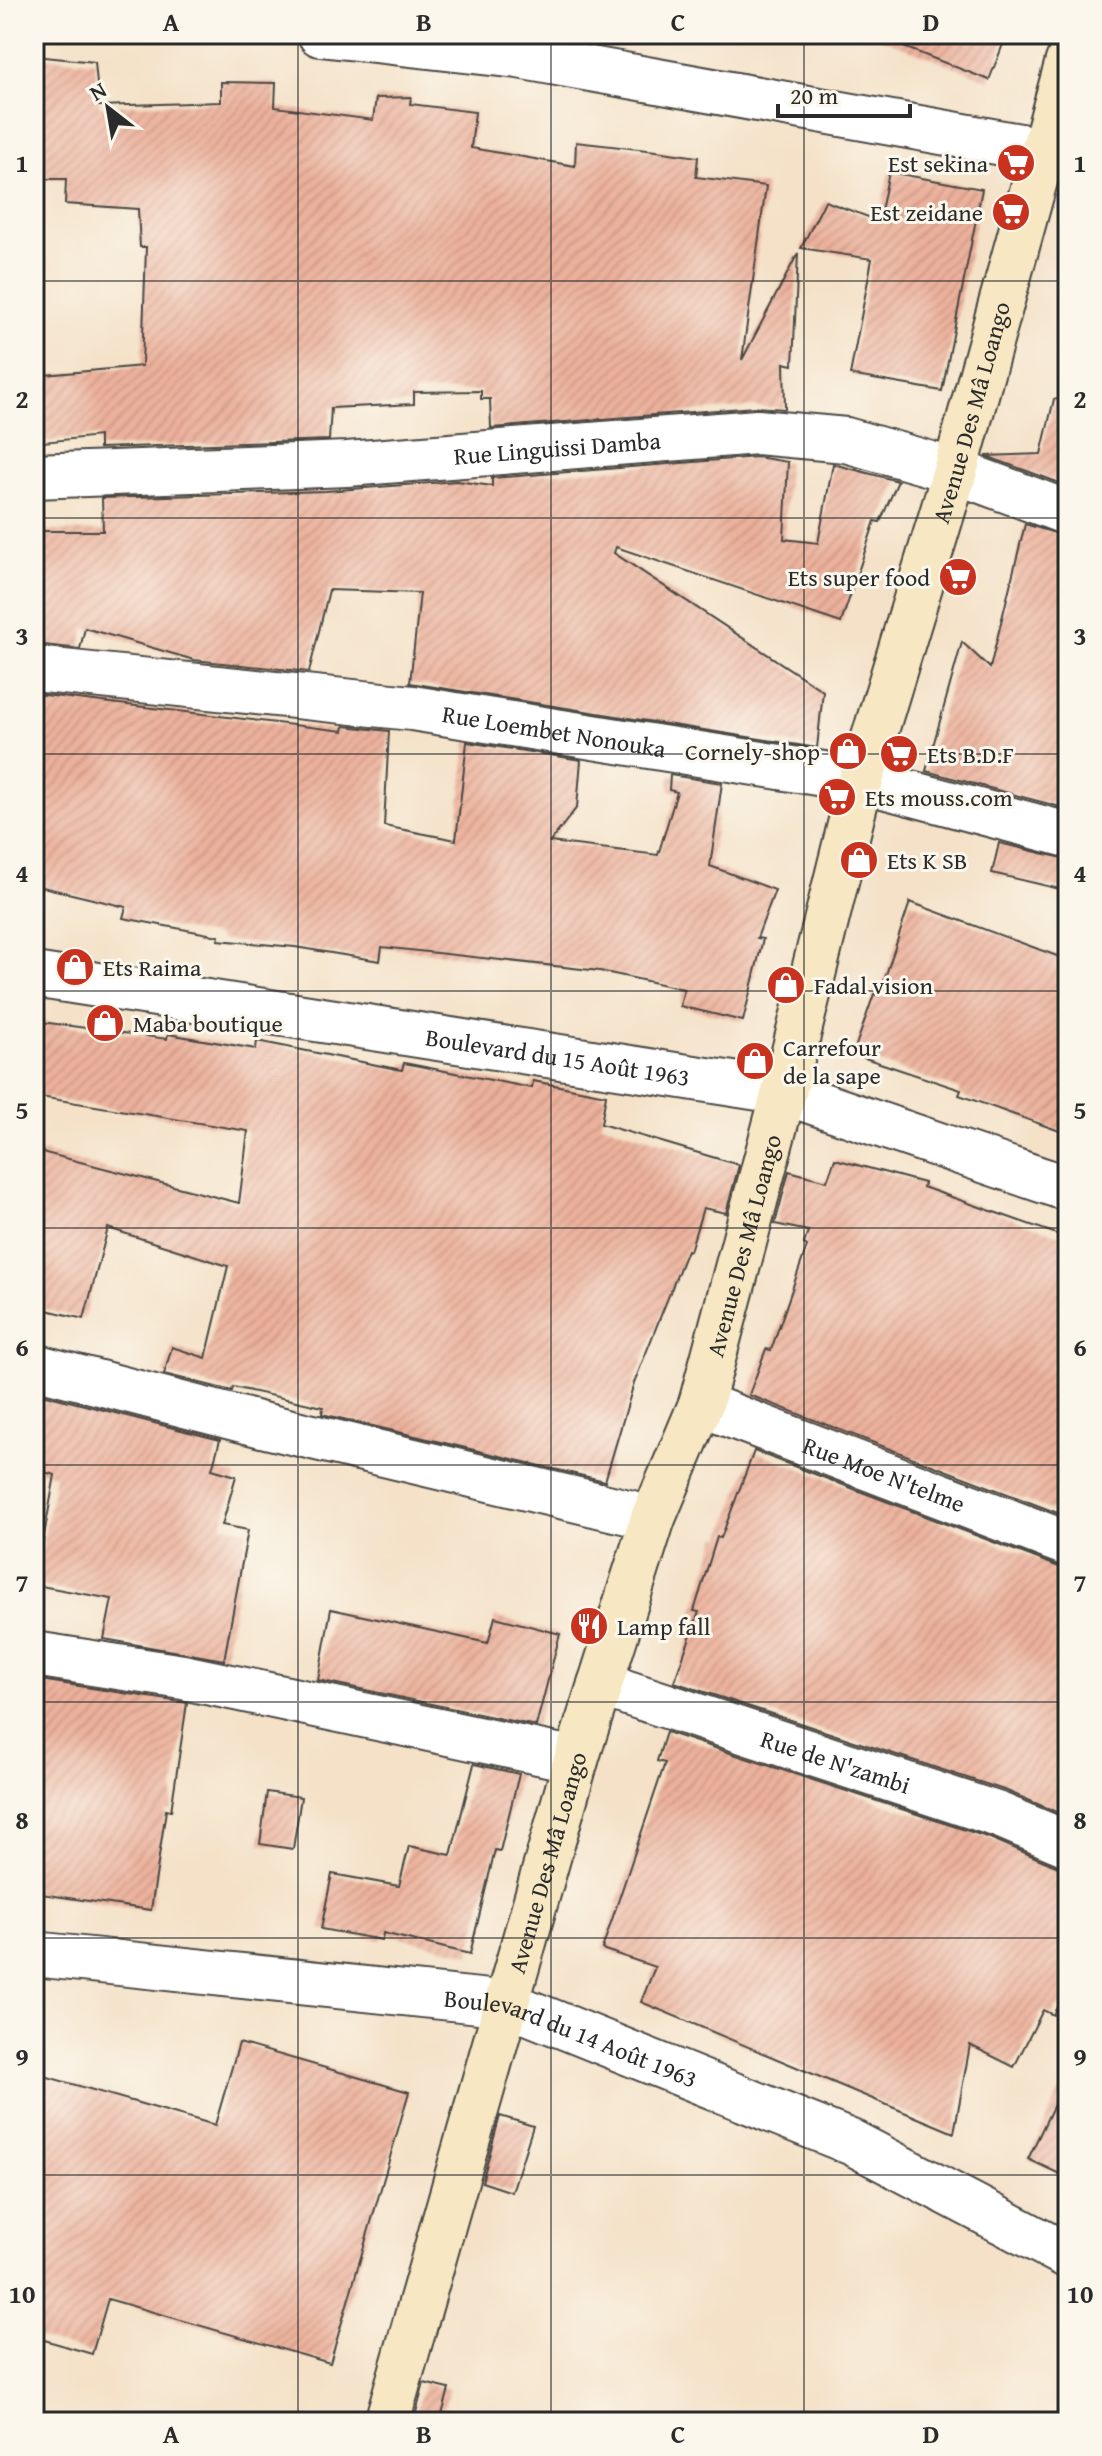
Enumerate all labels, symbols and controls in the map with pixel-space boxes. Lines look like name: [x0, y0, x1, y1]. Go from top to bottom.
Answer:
text: A: [163, 2, 180, 41]
text: B: [416, 2, 432, 41]
text: C: [671, 2, 685, 41]
text: D: [923, 2, 939, 41]
north arrow: [68, 68, 148, 148]
scale bar: [778, 68, 910, 118]
text: N: [83, 73, 112, 108]
text: 20 m: [790, 78, 838, 113]
supermarket icon: Est sekina: [995, 142, 1037, 184]
text: 1: [15, 143, 29, 182]
text: 1: [1073, 143, 1087, 182]
place label: Est sekina: [888, 146, 989, 181]
supermarket icon: Est zeidane: [990, 191, 1032, 233]
place label: Est zeidane: [870, 195, 983, 230]
street label: Avenue Des Mâ Loango: [923, 297, 1018, 528]
text: 2: [15, 379, 29, 418]
text: 2: [1073, 379, 1087, 418]
street label: Rue Linguissi Damba: [452, 422, 663, 473]
supermarket icon: Ets super food: [937, 556, 979, 598]
place label: Ets super food: [788, 560, 930, 595]
text: 3: [15, 616, 29, 655]
text: 3: [1073, 616, 1087, 655]
street label: Rue Loembet Nonouka: [440, 696, 669, 766]
shop icon: Cornely-shop: [827, 730, 869, 772]
supermarket icon: Ets B.D.F: [878, 733, 920, 775]
place label: Cornely-shop: [685, 734, 820, 769]
place label: Ets B.D.F: [927, 737, 1014, 772]
supermarket icon: Ets mouss.com: [816, 776, 858, 818]
place label: Ets mouss.com: [865, 780, 1013, 815]
shop icon: Ets K SB: [838, 839, 880, 881]
place label: Ets K SB: [887, 843, 967, 878]
text: 4: [15, 853, 29, 892]
text: 4: [1073, 853, 1087, 892]
shop icon: Ets Raima: [54, 946, 96, 988]
place label: Ets Raima: [103, 950, 202, 985]
shop icon: Fadal vision: [765, 964, 807, 1006]
place label: Fadal vision: [814, 968, 933, 1003]
shop icon: Maba boutique: [84, 1002, 126, 1044]
place label: Maba boutique: [133, 1006, 283, 1041]
street label: Boulevard du 15 Août 1963: [423, 1019, 692, 1095]
place label: Carrefour de la sape: [783, 1030, 881, 1093]
shop icon: Carrefour de la sape: [734, 1040, 776, 1082]
text: 5: [15, 1090, 29, 1129]
text: 5: [1073, 1090, 1087, 1129]
street label: Avenue Des Mâ Loango: [697, 1130, 789, 1361]
text: 6: [15, 1327, 29, 1366]
text: 6: [1073, 1327, 1087, 1366]
street label: Rue Moe N'telme: [798, 1427, 970, 1521]
text: 7: [15, 1563, 29, 1602]
text: 7: [1073, 1563, 1087, 1602]
restaurant icon: Lamp fall: [568, 1605, 610, 1647]
place label: Lamp fall: [617, 1609, 711, 1644]
street label: Rue de N'zambi: [756, 1721, 915, 1802]
street label: Avenue Des Mâ Loango: [499, 1747, 595, 1977]
text: 8: [15, 1800, 29, 1839]
text: 8: [1073, 1800, 1087, 1839]
street label: Boulevard du 14 Août 1963: [442, 1980, 703, 2096]
text: 9: [15, 2037, 29, 2076]
text: 9: [1073, 2037, 1087, 2076]
text: 10: [9, 2274, 35, 2313]
text: 10: [1067, 2274, 1093, 2313]
text: A: [163, 2414, 180, 2453]
text: B: [416, 2414, 432, 2453]
text: C: [671, 2414, 685, 2453]
text: D: [923, 2414, 939, 2453]

